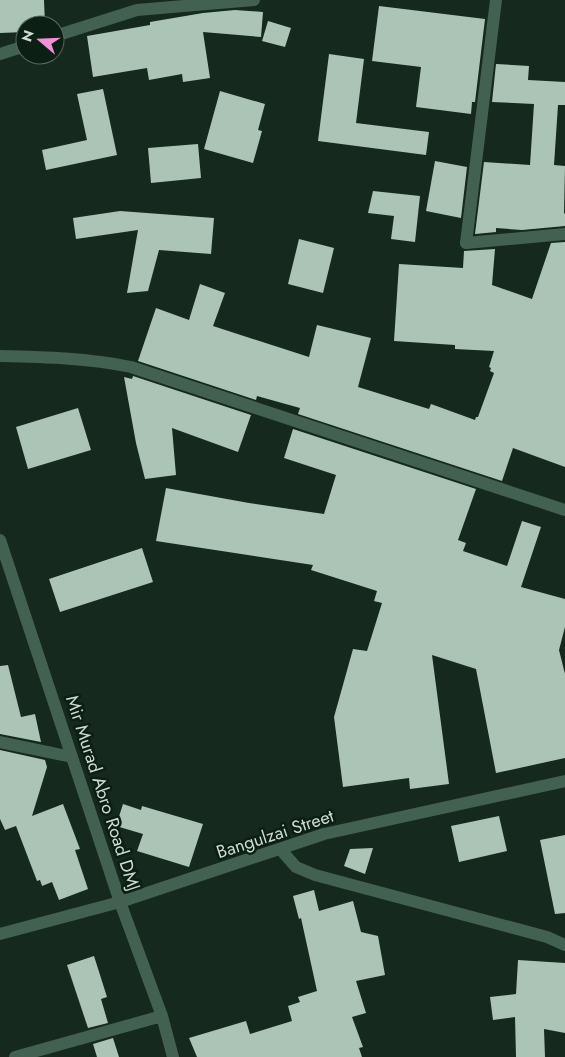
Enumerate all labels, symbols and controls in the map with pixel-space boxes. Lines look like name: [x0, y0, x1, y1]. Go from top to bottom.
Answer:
north arrow: [15, 15, 65, 65]
text: N: [16, 27, 39, 44]
street label: Mir Murad Abro Road DMJ: [59, 692, 147, 894]
street label: Bangulzai Street: [213, 803, 338, 865]

